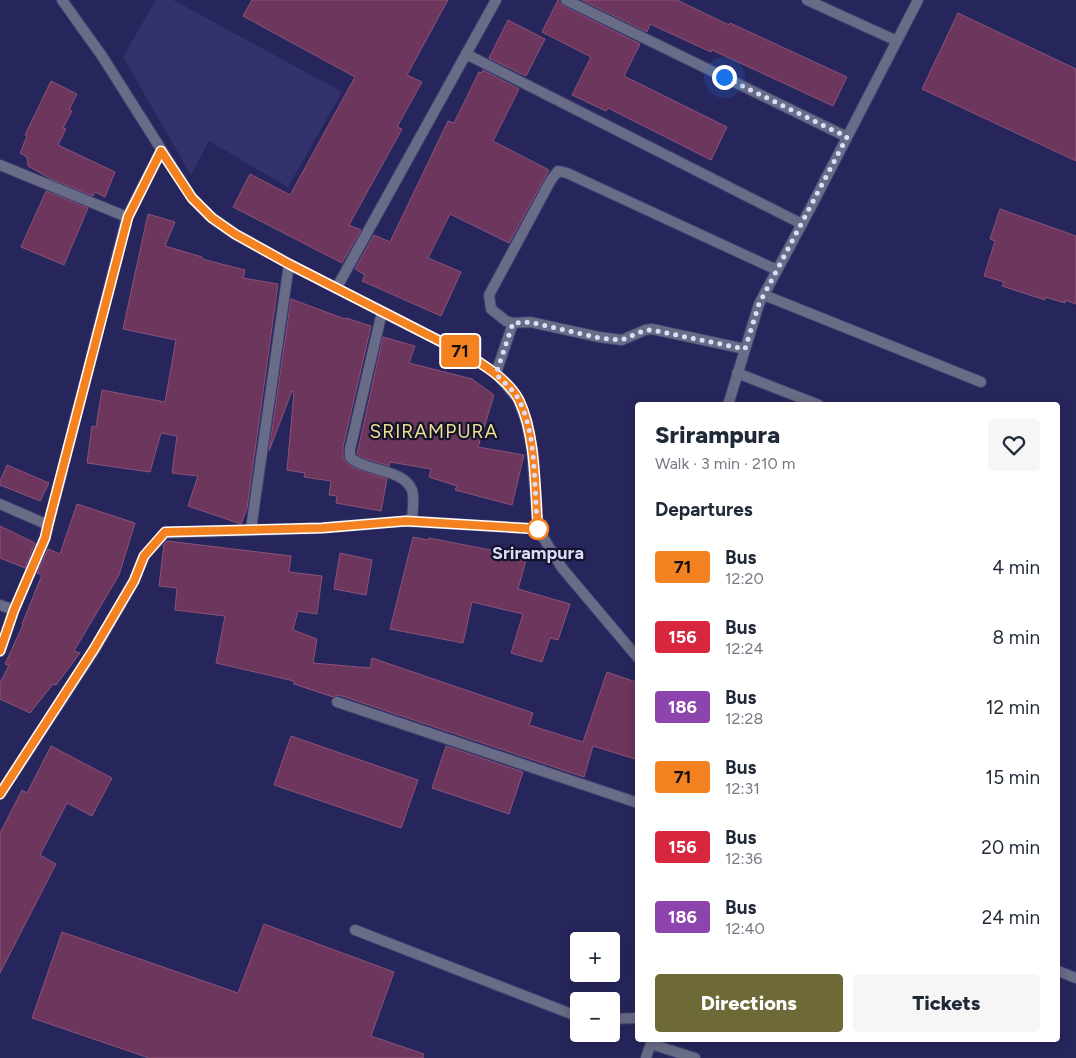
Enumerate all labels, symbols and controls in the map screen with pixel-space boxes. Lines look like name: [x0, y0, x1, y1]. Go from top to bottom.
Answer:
your location: [712, 65, 737, 90]
line badge: 71: [438, 335, 482, 367]
text: 71: [451, 340, 469, 362]
button: heart: [988, 419, 1040, 471]
district label: SRIRAMPURA: [370, 420, 498, 443]
text: Srirampura: [655, 420, 780, 449]
text: Walk · 3 min · 210 m: [655, 454, 795, 473]
text: Departures: [655, 498, 753, 521]
marker: Srirampura: [527, 518, 549, 540]
place label: Srirampura: [492, 542, 584, 564]
text: Bus: [725, 546, 756, 569]
text: 71: [674, 556, 691, 578]
text: 4 min: [992, 556, 1040, 579]
text: 12:20: [725, 569, 764, 588]
text: Bus: [725, 616, 756, 639]
text: 156: [668, 626, 697, 648]
text: 8 min: [992, 626, 1040, 649]
text: 12:24: [725, 639, 763, 658]
text: Bus: [725, 686, 756, 709]
text: 186: [668, 696, 697, 718]
text: 12 min: [986, 696, 1040, 719]
text: 12:28: [725, 709, 763, 728]
text: Bus: [725, 756, 756, 779]
text: 71: [674, 766, 691, 788]
text: 15 min: [985, 766, 1040, 789]
text: 12:31: [725, 779, 760, 798]
text: Bus: [725, 826, 756, 849]
text: 156: [668, 836, 697, 858]
text: 20 min: [981, 836, 1040, 859]
text: 12:36: [725, 849, 762, 868]
text: Bus: [725, 896, 756, 919]
text: 186: [668, 906, 697, 928]
text: 24 min: [982, 906, 1040, 929]
text: 12:40: [725, 919, 765, 938]
map controls: [570, 932, 620, 1042]
button: +: [570, 932, 620, 982]
button: Directions: [655, 974, 843, 1032]
button: Tickets: [853, 974, 1040, 1032]
button: −: [570, 992, 620, 1042]

